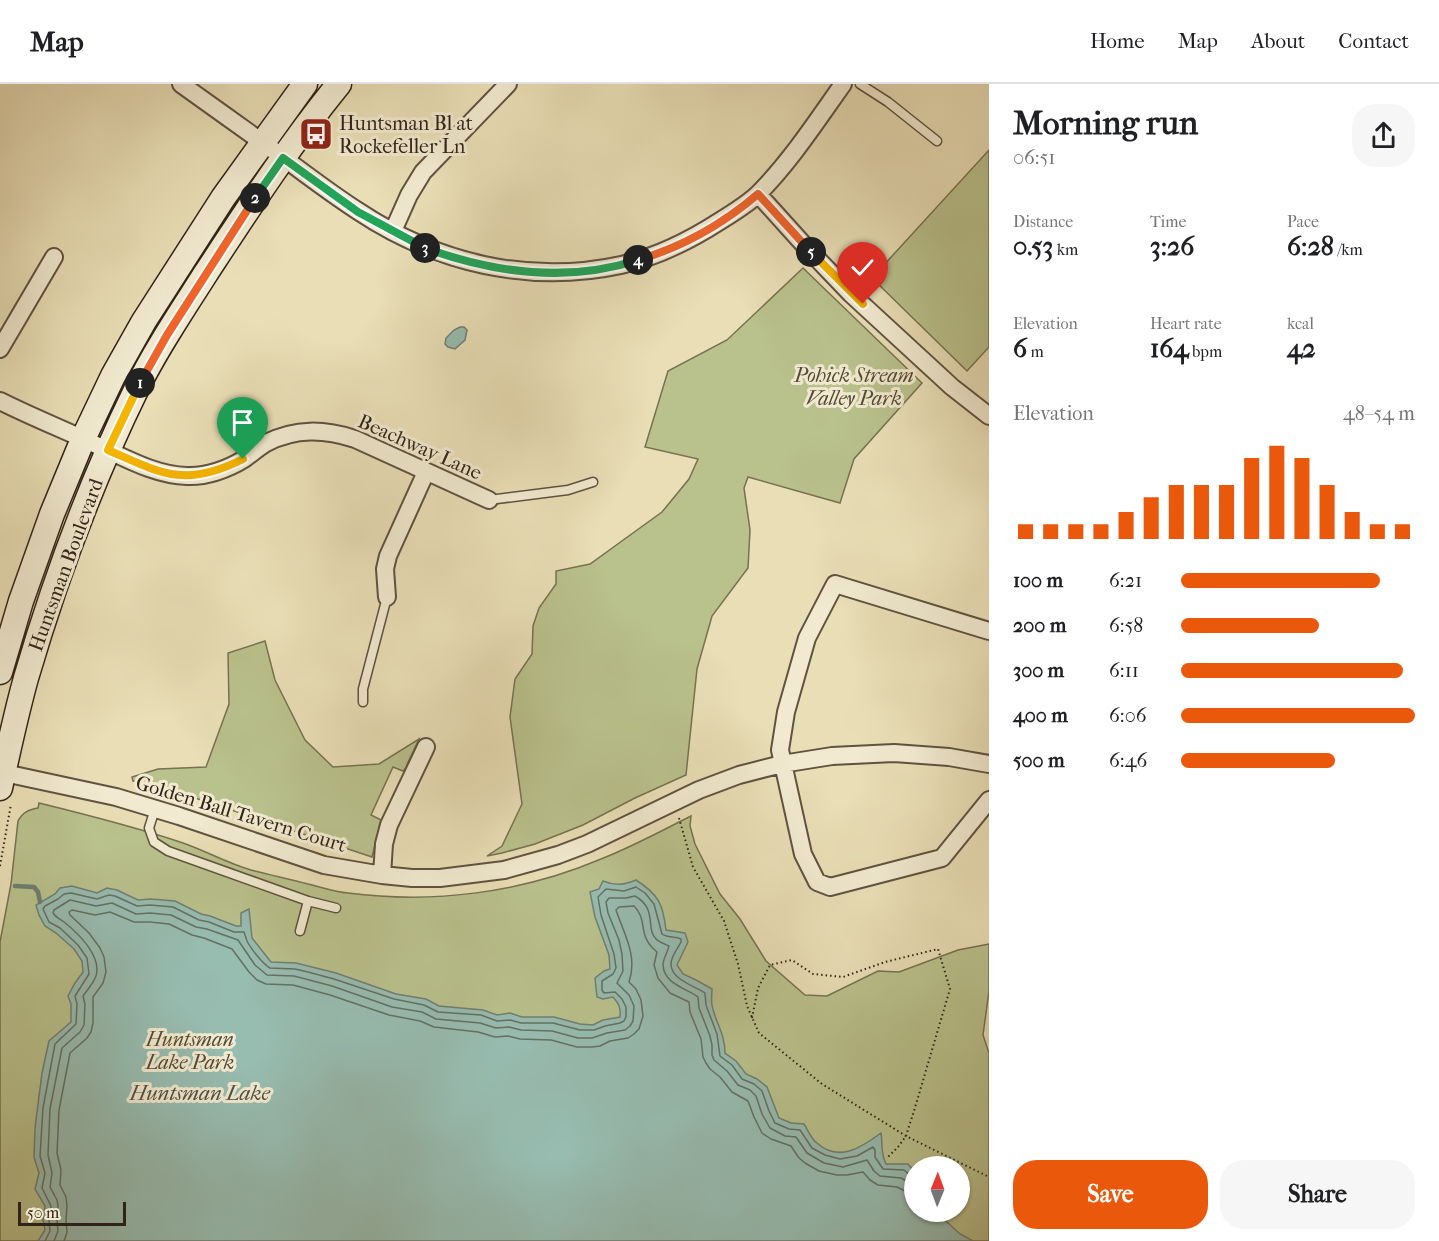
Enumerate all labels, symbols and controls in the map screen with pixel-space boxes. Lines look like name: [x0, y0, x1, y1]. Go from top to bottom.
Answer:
text: Map: [30, 25, 84, 58]
text: Home: [1090, 29, 1145, 53]
text: Map: [1178, 29, 1218, 53]
text: About: [1251, 29, 1305, 53]
text: Contact: [1338, 29, 1409, 53]
text: Morning run: [1013, 104, 1198, 143]
button: share: [1352, 104, 1415, 167]
place label: Huntsman Bl at Rockefeller Ln: [339, 112, 473, 158]
bus stop icon: Huntsman Bl at Rockefeller Ln: [298, 116, 334, 152]
text: 06:51: [1013, 146, 1056, 169]
pin: 2: [240, 183, 270, 213]
text: 2: [251, 188, 259, 207]
text: Distance: [1013, 212, 1073, 231]
text: Time: [1150, 212, 1186, 231]
text: Pace: [1287, 212, 1319, 231]
text: 0.53: [1013, 231, 1053, 262]
text: 3:26: [1150, 231, 1194, 262]
text: 6:28: [1287, 231, 1334, 262]
pin: 3: [410, 233, 440, 263]
pin: 5: [796, 237, 826, 267]
text: 3: [422, 238, 428, 257]
text: km: [1053, 240, 1078, 259]
text: /km: [1334, 240, 1363, 259]
text: 5: [808, 242, 814, 261]
pin: [837, 242, 888, 304]
pin: 4: [623, 245, 653, 275]
text: 4: [633, 250, 643, 269]
icon: check: [846, 251, 879, 284]
text: Elevation: [1013, 314, 1078, 333]
text: Heart rate: [1150, 314, 1222, 333]
text: kcal: [1287, 314, 1314, 333]
text: 6: [1013, 333, 1027, 364]
text: 164: [1150, 333, 1189, 364]
text: 42: [1287, 333, 1316, 364]
text: m: [1027, 342, 1044, 361]
text: bpm: [1189, 342, 1222, 361]
park label: Pohick Stream Valley Park: [793, 364, 914, 410]
pin: 1: [125, 368, 155, 398]
text: 1: [137, 373, 143, 392]
pin: [217, 397, 268, 459]
text: Elevation: [1013, 402, 1094, 425]
text: 48–54 m: [1343, 402, 1415, 425]
icon: arrive: [226, 406, 259, 439]
street label: Beachway Lane: [355, 409, 486, 485]
street label: Huntsman Boulevard: [24, 474, 108, 655]
text: 100 m: [1013, 569, 1063, 592]
text: 6:21: [1109, 569, 1142, 592]
text: 200 m: [1013, 614, 1066, 637]
text: 6:58: [1109, 614, 1143, 637]
text: 300 m: [1013, 659, 1064, 682]
text: 6:11: [1109, 659, 1139, 682]
text: 400 m: [1013, 704, 1068, 727]
text: 6:06: [1109, 704, 1147, 727]
text: 500 m: [1013, 749, 1065, 772]
text: 6:46: [1109, 749, 1147, 772]
street label: Golden Ball Tavern Court: [133, 771, 349, 857]
park label: Huntsman Lake Park: [144, 1028, 234, 1074]
water label: Huntsman Lake: [129, 1081, 271, 1105]
north arrow: [904, 1156, 970, 1222]
map controls: [904, 1156, 970, 1222]
button: Save: [1013, 1160, 1208, 1229]
button: Share: [1220, 1160, 1415, 1229]
scale bar: [18, 1199, 126, 1226]
text: 50 m: [27, 1203, 59, 1222]

